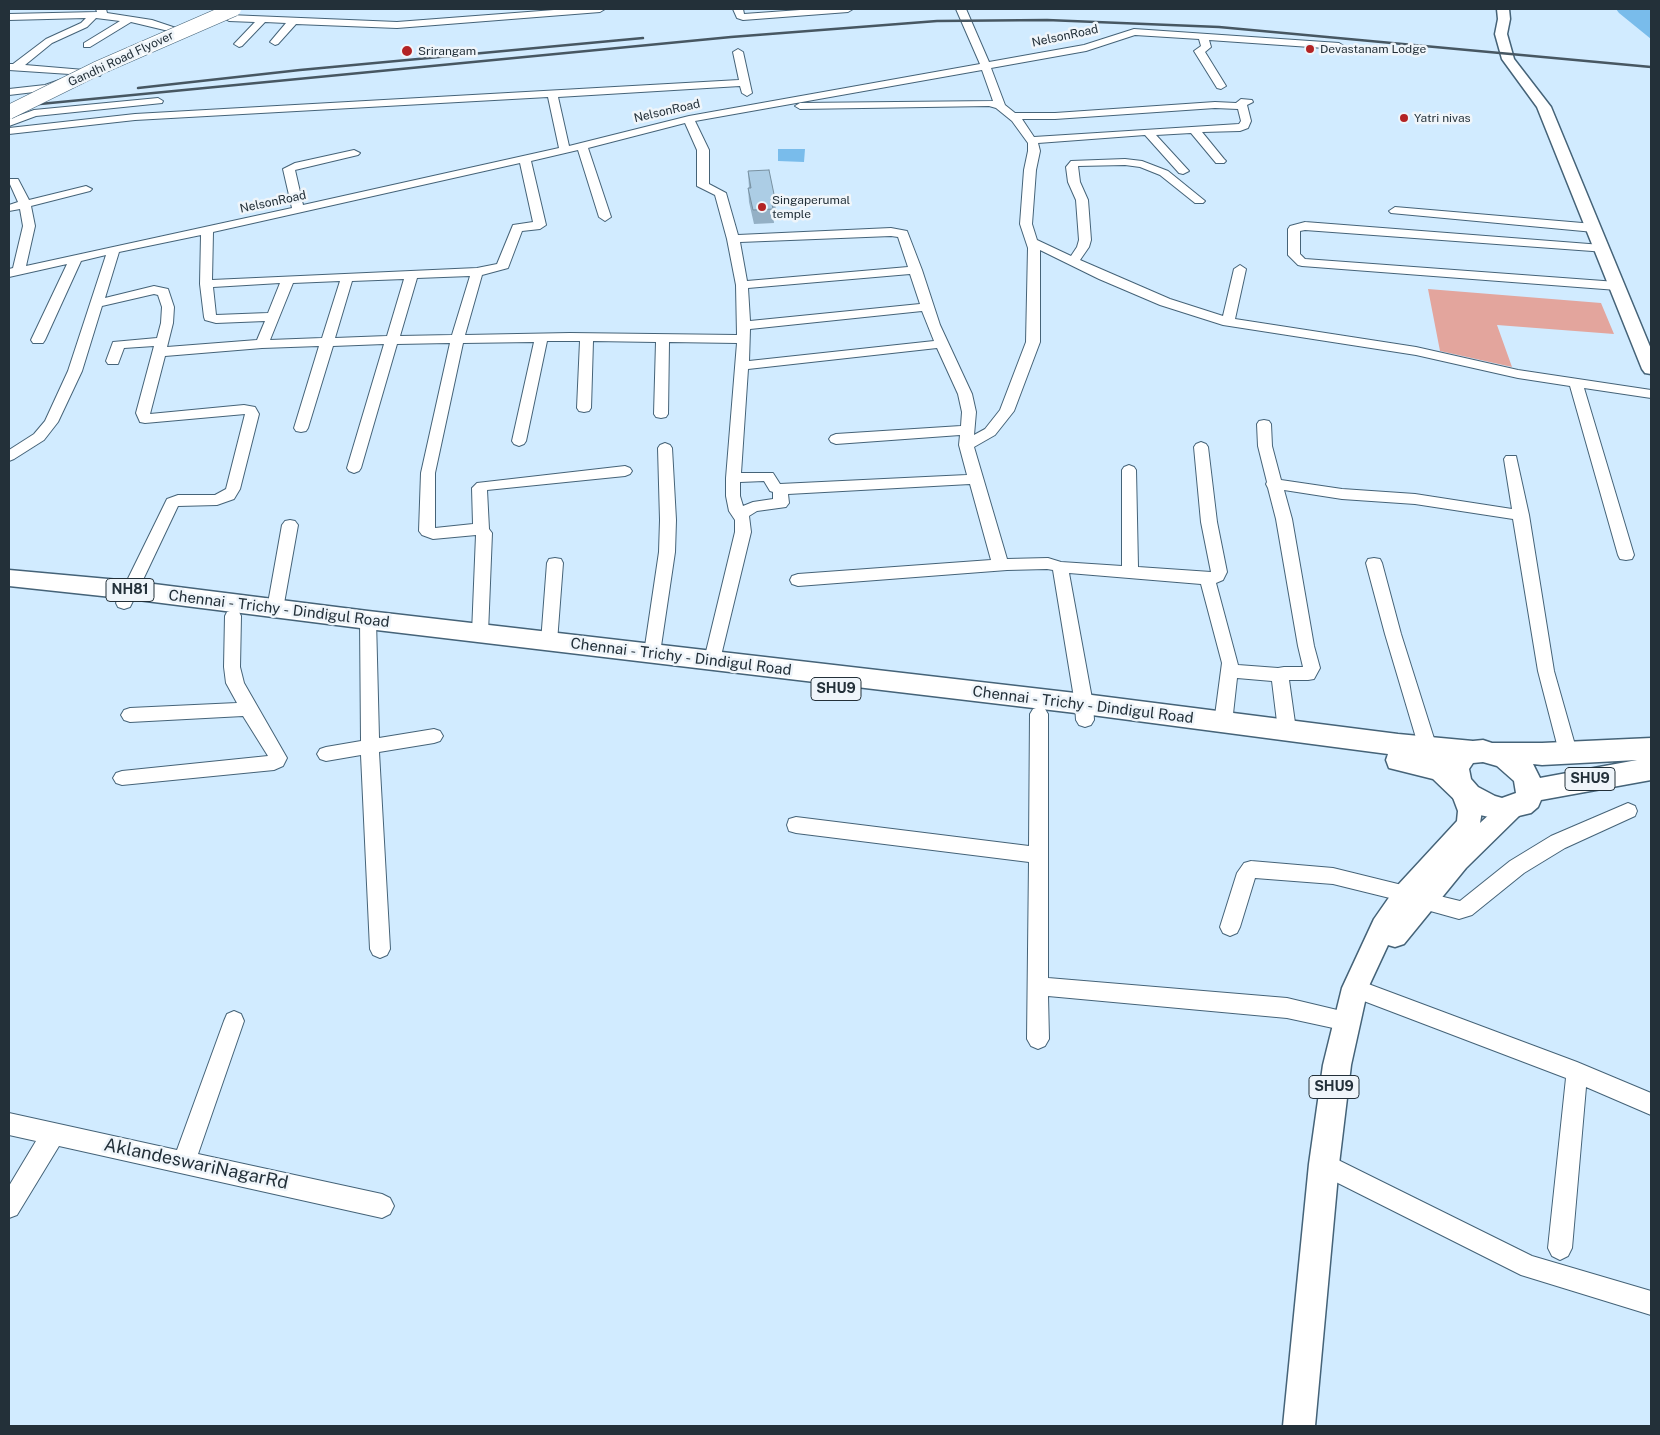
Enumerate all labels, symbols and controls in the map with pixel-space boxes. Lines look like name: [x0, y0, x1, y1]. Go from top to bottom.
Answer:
street label: NelsonRoad: [1031, 22, 1099, 50]
street label: Gandhi Road Flyover: [66, 28, 176, 90]
place label: Devastanam Lodge: [1320, 42, 1426, 56]
marker: Devastanam Lodge: [1304, 43, 1316, 55]
marker: Srirangam: [400, 44, 414, 58]
place label: Srirangam: [418, 44, 476, 58]
street label: NelsonRoad: [633, 96, 701, 126]
place label: Yatri nivas: [1414, 111, 1471, 125]
marker: Yatri nivas: [1398, 112, 1410, 124]
street label: NelsonRoad: [239, 188, 307, 216]
place label: Singaperumal temple: [772, 193, 850, 221]
marker: Singaperumal temple: [756, 201, 768, 213]
road number: NH81: [106, 578, 154, 602]
street label: Chennai - Trichy - Dindigul Road: [168, 587, 390, 631]
street label: Chennai - Trichy - Dindigul Road: [570, 635, 792, 679]
road number: SHU9: [811, 678, 861, 701]
street label: Chennai - Trichy - Dindigul Road: [972, 683, 1194, 727]
road number: SHU9: [1565, 768, 1615, 791]
road number: SHU9: [1309, 1076, 1359, 1098]
street label: AklandeswariNagarRd: [102, 1134, 290, 1194]

